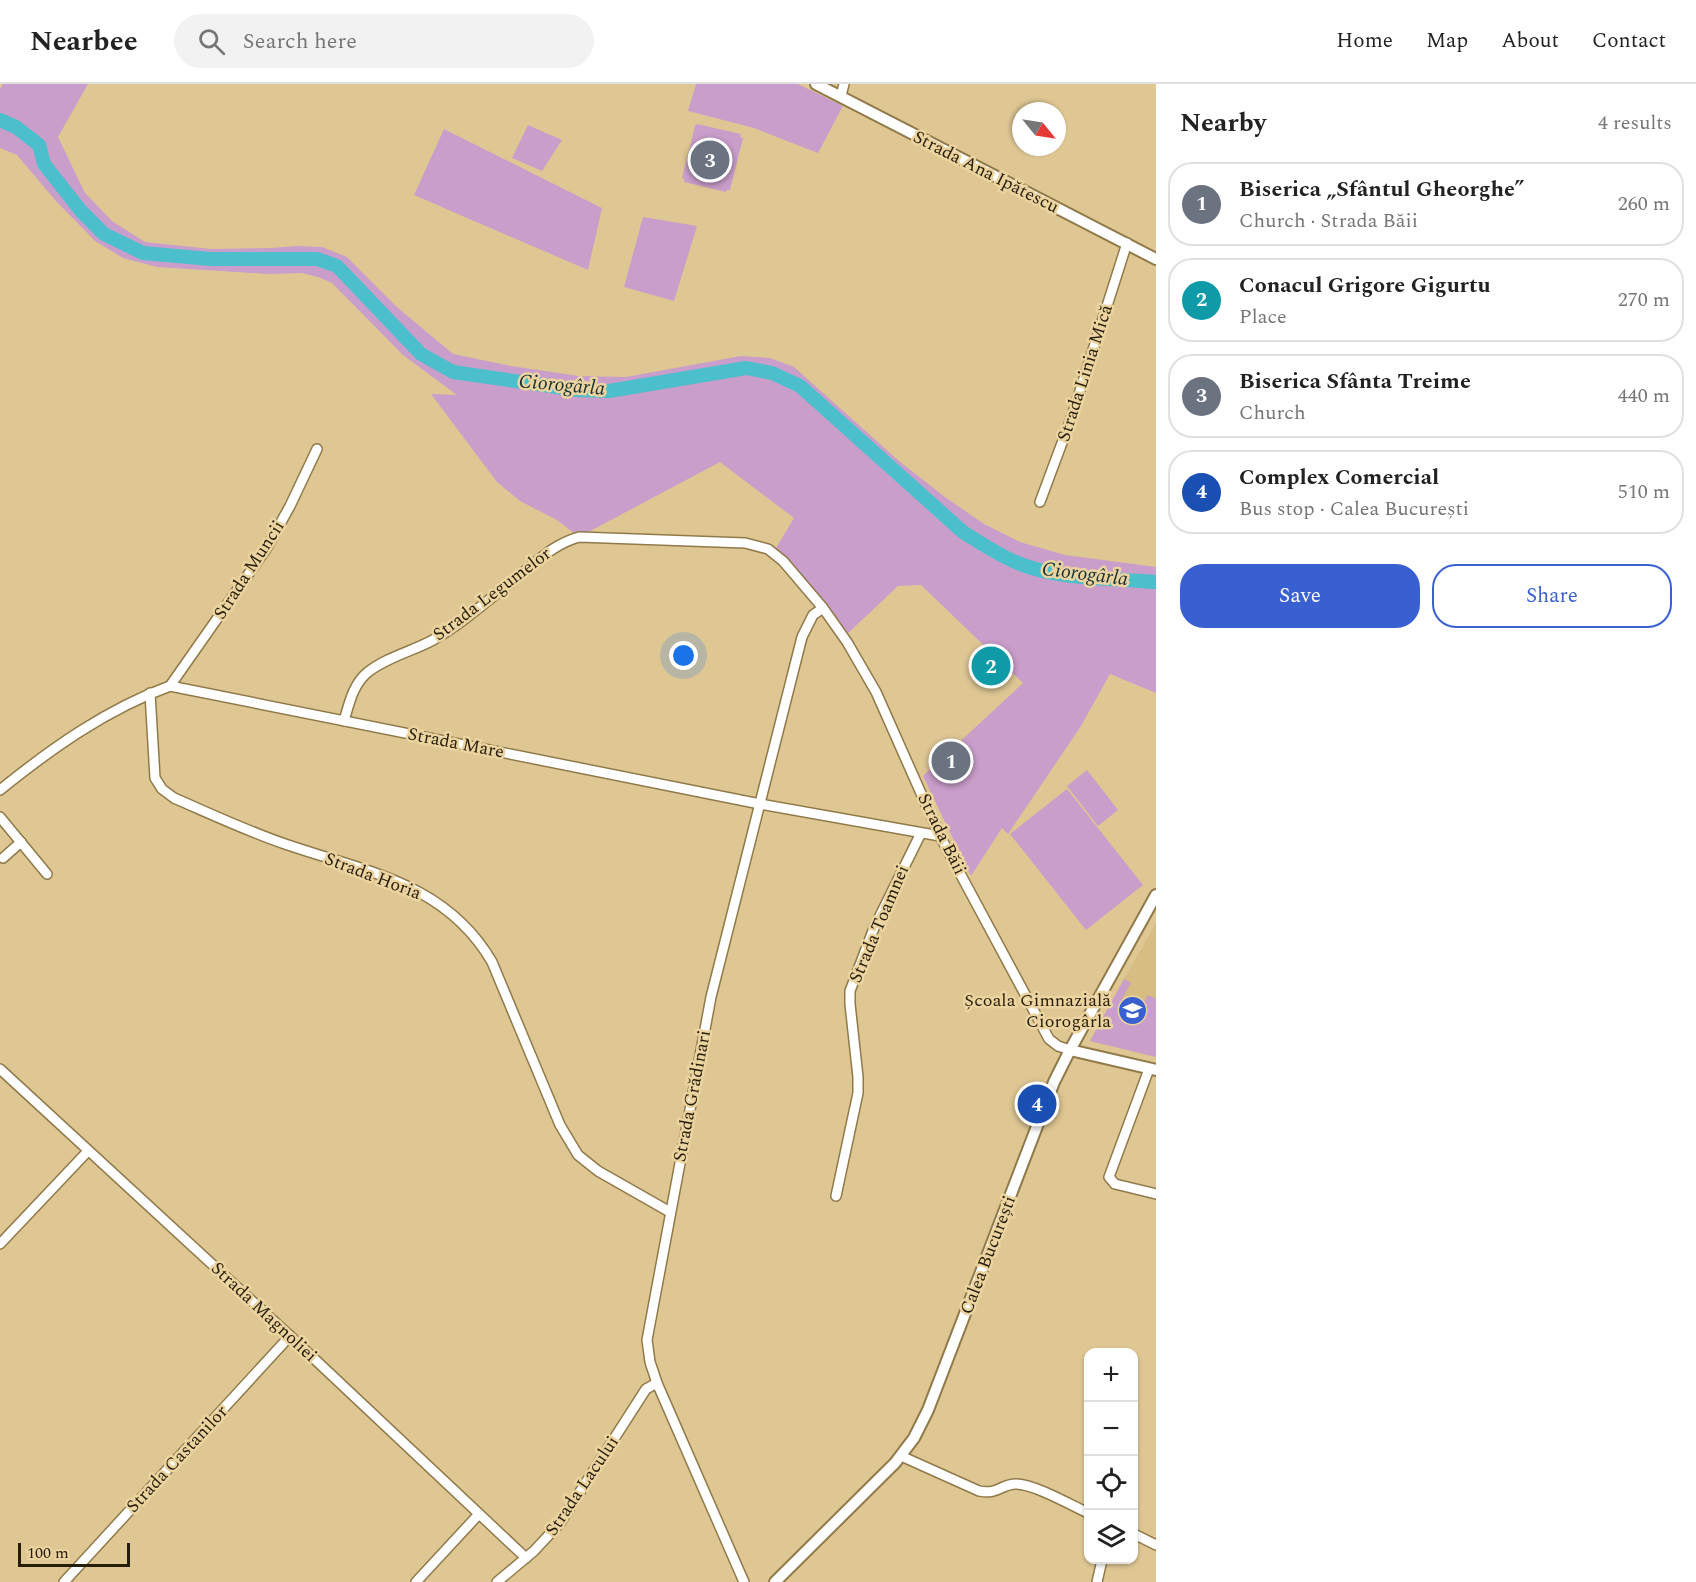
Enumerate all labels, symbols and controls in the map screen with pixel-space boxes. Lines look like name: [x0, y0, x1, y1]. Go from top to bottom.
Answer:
search box: [174, 14, 594, 68]
text: Nearbee: [30, 20, 138, 63]
icon: search: [195, 25, 228, 58]
text: Search here: [243, 25, 357, 58]
text: Home: [1336, 25, 1393, 57]
text: Map: [1426, 25, 1468, 57]
text: About: [1501, 25, 1559, 57]
text: Contact: [1592, 25, 1666, 57]
north arrow: [1012, 102, 1066, 156]
text: Nearby: [1180, 103, 1266, 143]
text: 4 results: [1598, 108, 1672, 138]
street label: Strada Ana Ipătescu: [908, 123, 1064, 221]
pin: 3: [690, 138, 730, 182]
text: Biserica „Sfântul Gheorghe”: [1239, 173, 1524, 206]
text: 1: [1196, 189, 1207, 219]
text: 260 m: [1618, 189, 1670, 219]
text: Church · Strada Băii: [1239, 206, 1418, 236]
text: Conacul Grigore Gigurtu: [1239, 269, 1490, 302]
text: 2: [1196, 285, 1207, 315]
text: 270 m: [1618, 285, 1670, 315]
street label: Strada Linia Mică: [1050, 301, 1120, 445]
text: Place: [1239, 302, 1287, 332]
text: Biserica Sfânta Treime: [1239, 365, 1471, 398]
water label: Ciorogârla: [517, 366, 607, 404]
text: 3: [1196, 381, 1207, 411]
text: 440 m: [1618, 381, 1670, 411]
text: Church: [1239, 398, 1306, 428]
text: Complex Comercial: [1239, 461, 1439, 494]
text: 4: [1196, 477, 1207, 507]
text: 510 m: [1618, 477, 1670, 507]
text: Bus stop · Calea București: [1239, 494, 1469, 524]
street label: Strada Muncii: [207, 515, 291, 625]
street label: Strada Legumelor: [427, 540, 557, 648]
water label: Ciorogârla: [1040, 554, 1130, 594]
button: Save: [1180, 564, 1420, 628]
button: Share: [1432, 564, 1672, 628]
your location: [669, 641, 698, 670]
pin: 2: [972, 644, 1010, 688]
street label: Strada Mare: [405, 720, 507, 766]
pin: 1: [932, 738, 970, 784]
street label: Strada Băii: [911, 789, 973, 879]
street label: Strada Horia: [321, 845, 425, 907]
street label: Strada Toamnei: [842, 861, 916, 987]
place label: Școala Gimnazială Ciorogârla: [964, 987, 1111, 1035]
school or university icon: Școala Gimnazială Ciorogârla: [1116, 994, 1148, 1026]
street label: Strada Grădinari: [666, 1028, 718, 1164]
pin: 4: [1018, 1082, 1056, 1126]
street label: Calea București: [953, 1192, 1023, 1318]
street label: Strada Magnoliei: [205, 1255, 323, 1369]
map controls: [1084, 1348, 1138, 1564]
button: +: [1084, 1348, 1138, 1402]
street label: Strada Castanilor: [120, 1399, 234, 1519]
button: −: [1084, 1402, 1138, 1456]
street label: Strada Lacului: [538, 1430, 626, 1542]
button: locate: [1084, 1456, 1138, 1510]
button: layers: [1084, 1510, 1138, 1564]
scale bar: [18, 1540, 130, 1568]
text: 100 m: [27, 1541, 69, 1565]

